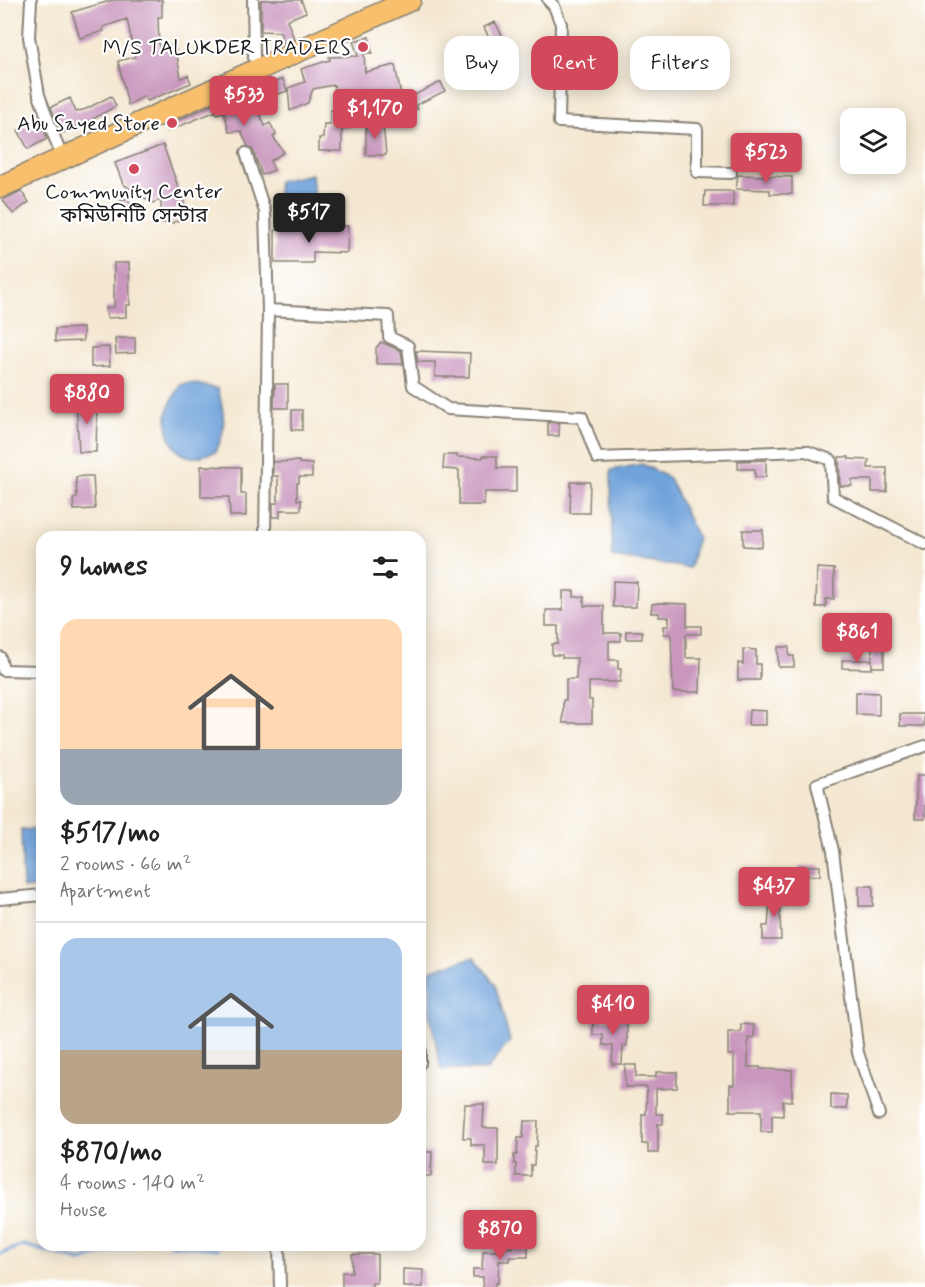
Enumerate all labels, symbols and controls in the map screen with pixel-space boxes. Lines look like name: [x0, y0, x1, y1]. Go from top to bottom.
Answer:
place label: M/S TALUKDER TRADERS: [103, 34, 351, 62]
chip: Buy: [444, 36, 519, 90]
chip: Rent: [531, 36, 618, 90]
chip: Filters: [630, 36, 730, 90]
marker: M/S TALUKDER TRADERS: [356, 40, 370, 54]
pin: $533: [208, 76, 280, 127]
text: $533: [224, 82, 264, 109]
pin: $1,170: [326, 89, 424, 140]
text: $1,170: [347, 95, 403, 122]
map controls: [840, 108, 906, 174]
button: layers: [840, 108, 906, 174]
place label: Abu Sayed Store: [17, 110, 160, 138]
marker: Abu Sayed Store: [165, 116, 179, 130]
pin: $523: [730, 133, 802, 184]
text: $523: [745, 139, 787, 166]
marker: Community Center কমিউনিটি সেন্টার: [127, 162, 141, 176]
place label: Community Center কমিউনিটি সেন্টার: [45, 178, 223, 230]
pin: $517: [273, 193, 345, 244]
text: $517: [287, 199, 331, 226]
pin: $880: [51, 374, 123, 425]
text: $880: [64, 380, 110, 407]
text: 9 homes: [60, 550, 148, 584]
icon: filters: [369, 551, 402, 584]
pin: $861: [821, 613, 893, 664]
text: $861: [836, 619, 878, 646]
icon: home: [177, 658, 285, 766]
text: $517/mo: [60, 817, 160, 851]
text: 2 rooms · 66 m²: [60, 851, 191, 878]
pin: $437: [738, 867, 810, 918]
text: $437: [752, 873, 796, 900]
text: Apartment: [60, 878, 151, 905]
icon: home: [177, 977, 285, 1085]
pin: $410: [577, 985, 649, 1036]
text: $410: [591, 991, 635, 1018]
text: $870/mo: [60, 1136, 162, 1170]
text: 4 rooms · 140 m²: [60, 1170, 205, 1197]
text: House: [60, 1197, 107, 1224]
pin: $870: [464, 1210, 536, 1261]
text: $870: [477, 1216, 523, 1243]

